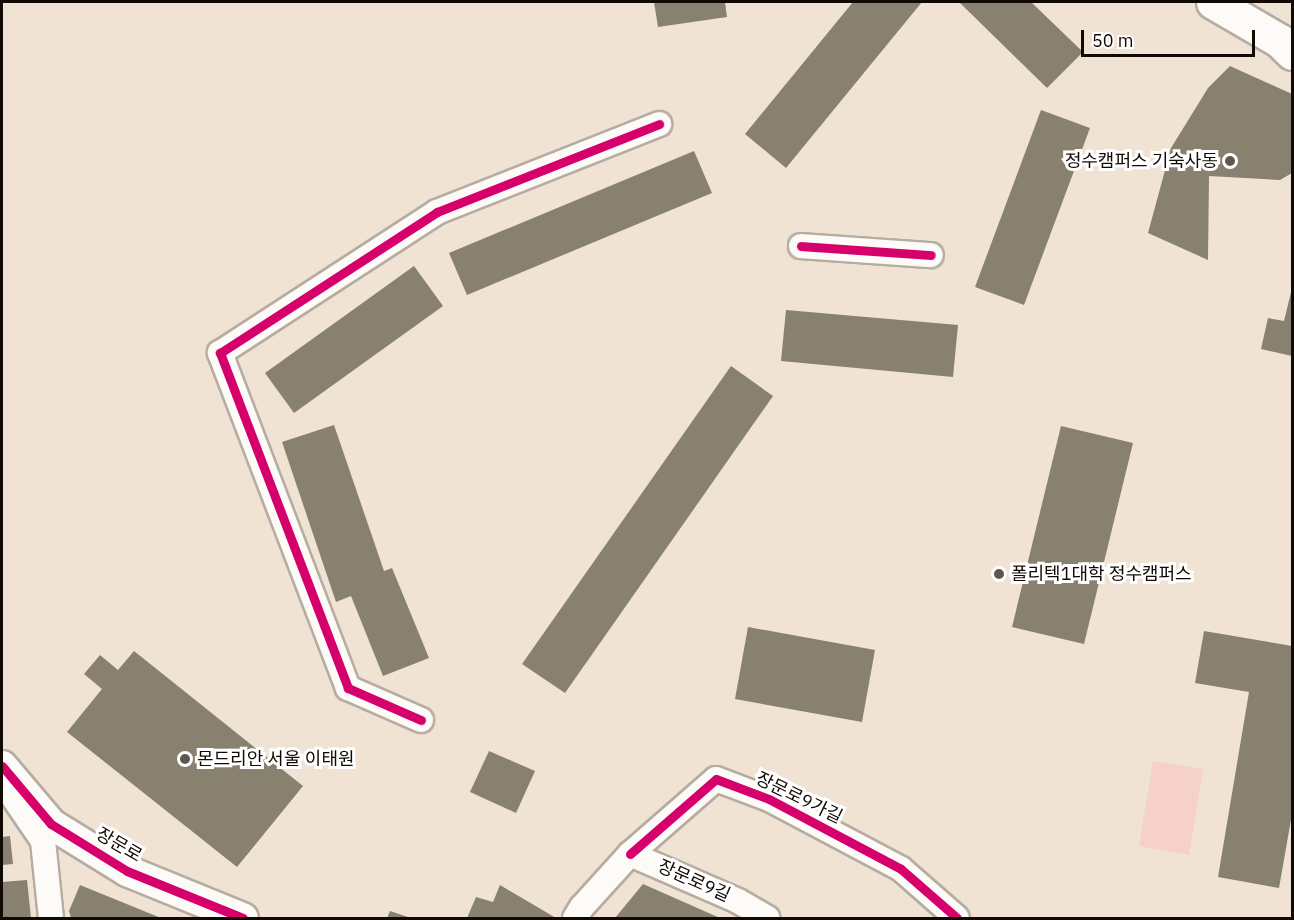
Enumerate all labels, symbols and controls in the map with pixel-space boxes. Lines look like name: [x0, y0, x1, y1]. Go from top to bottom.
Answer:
scale bar: [1084, 18, 1258, 56]
text: 50 m: [1092, 29, 1134, 52]
place label: 정수캠퍼스 기숙사동: [1065, 150, 1218, 172]
marker: 정수캠퍼스 기숙사동: [1223, 154, 1237, 168]
place label: 폴리텍1대학 정수캠퍼스: [1011, 563, 1192, 585]
marker: 폴리텍1대학 정수캠퍼스: [992, 567, 1006, 581]
place label: 몬드리안 서울 이태원: [197, 748, 355, 770]
marker: 몬드리안 서울 이태원: [178, 752, 192, 766]
street label: 장문로9가길: [752, 768, 846, 828]
street label: 장문로: [92, 823, 146, 867]
street label: 장문로9길: [654, 855, 734, 907]

